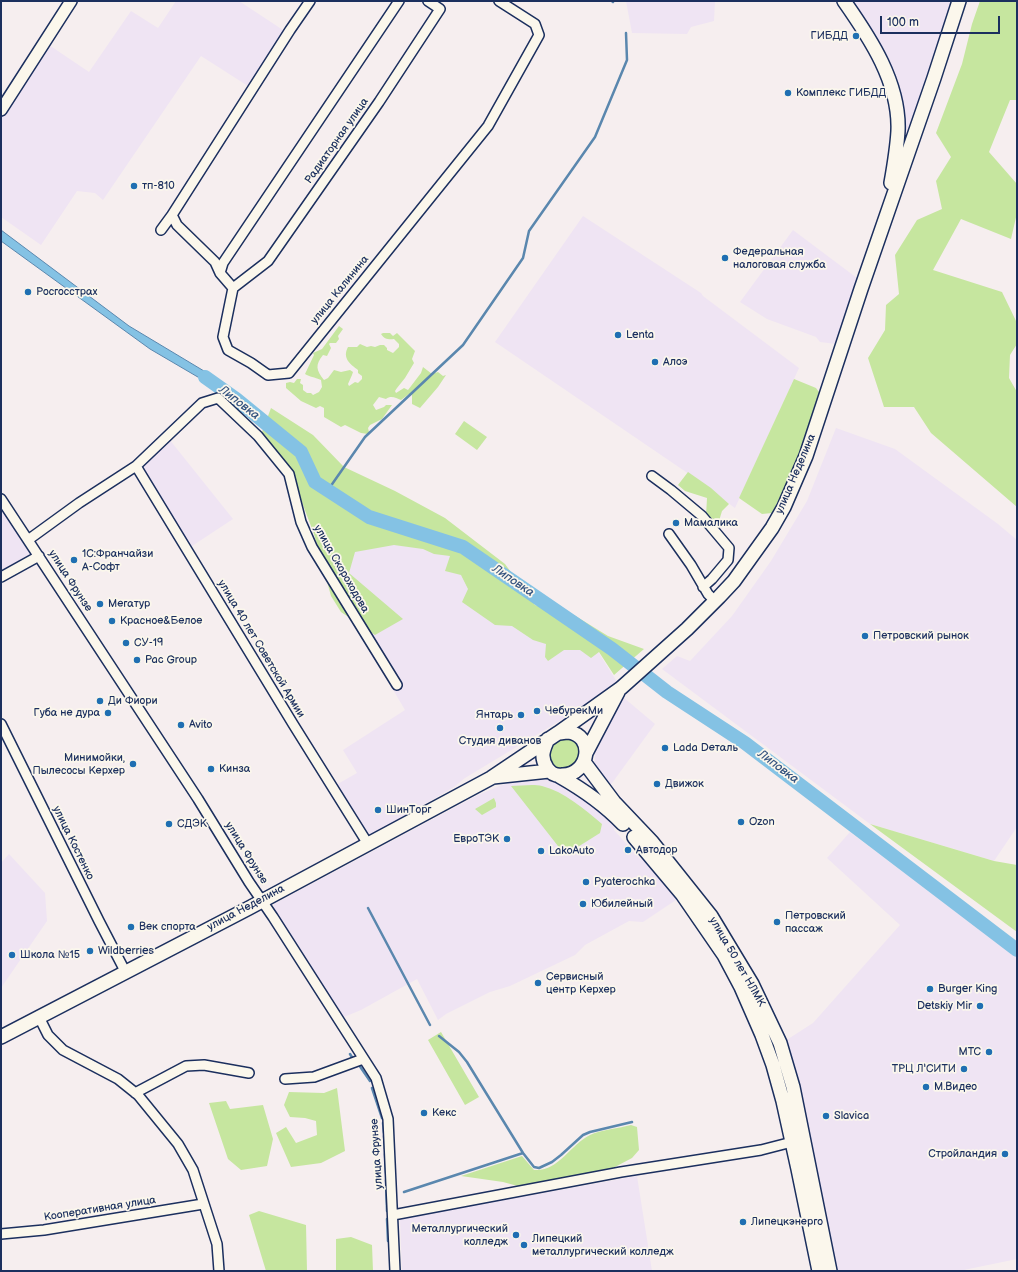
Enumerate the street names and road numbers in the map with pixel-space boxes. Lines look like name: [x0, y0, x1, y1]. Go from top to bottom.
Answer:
street label: Радиаторная улица: [302, 95, 372, 187]
street label: улица Калинина: [308, 253, 372, 327]
street label: улица Неделина: [773, 432, 819, 516]
street label: улица Скороходова: [311, 523, 371, 615]
street label: улица Фрунзе: [45, 548, 95, 614]
street label: улица 40 лет Советской Армии: [215, 578, 307, 720]
street label: улица Костенко: [49, 804, 97, 882]
street label: улица Фрунзе: [222, 819, 270, 887]
street label: улица Неделина: [205, 882, 287, 934]
street label: улица 50 лет НЛМК: [706, 915, 768, 1009]
street label: улица Фрунзе: [368, 1118, 386, 1190]
street label: Кооперативная улица: [43, 1194, 157, 1224]

